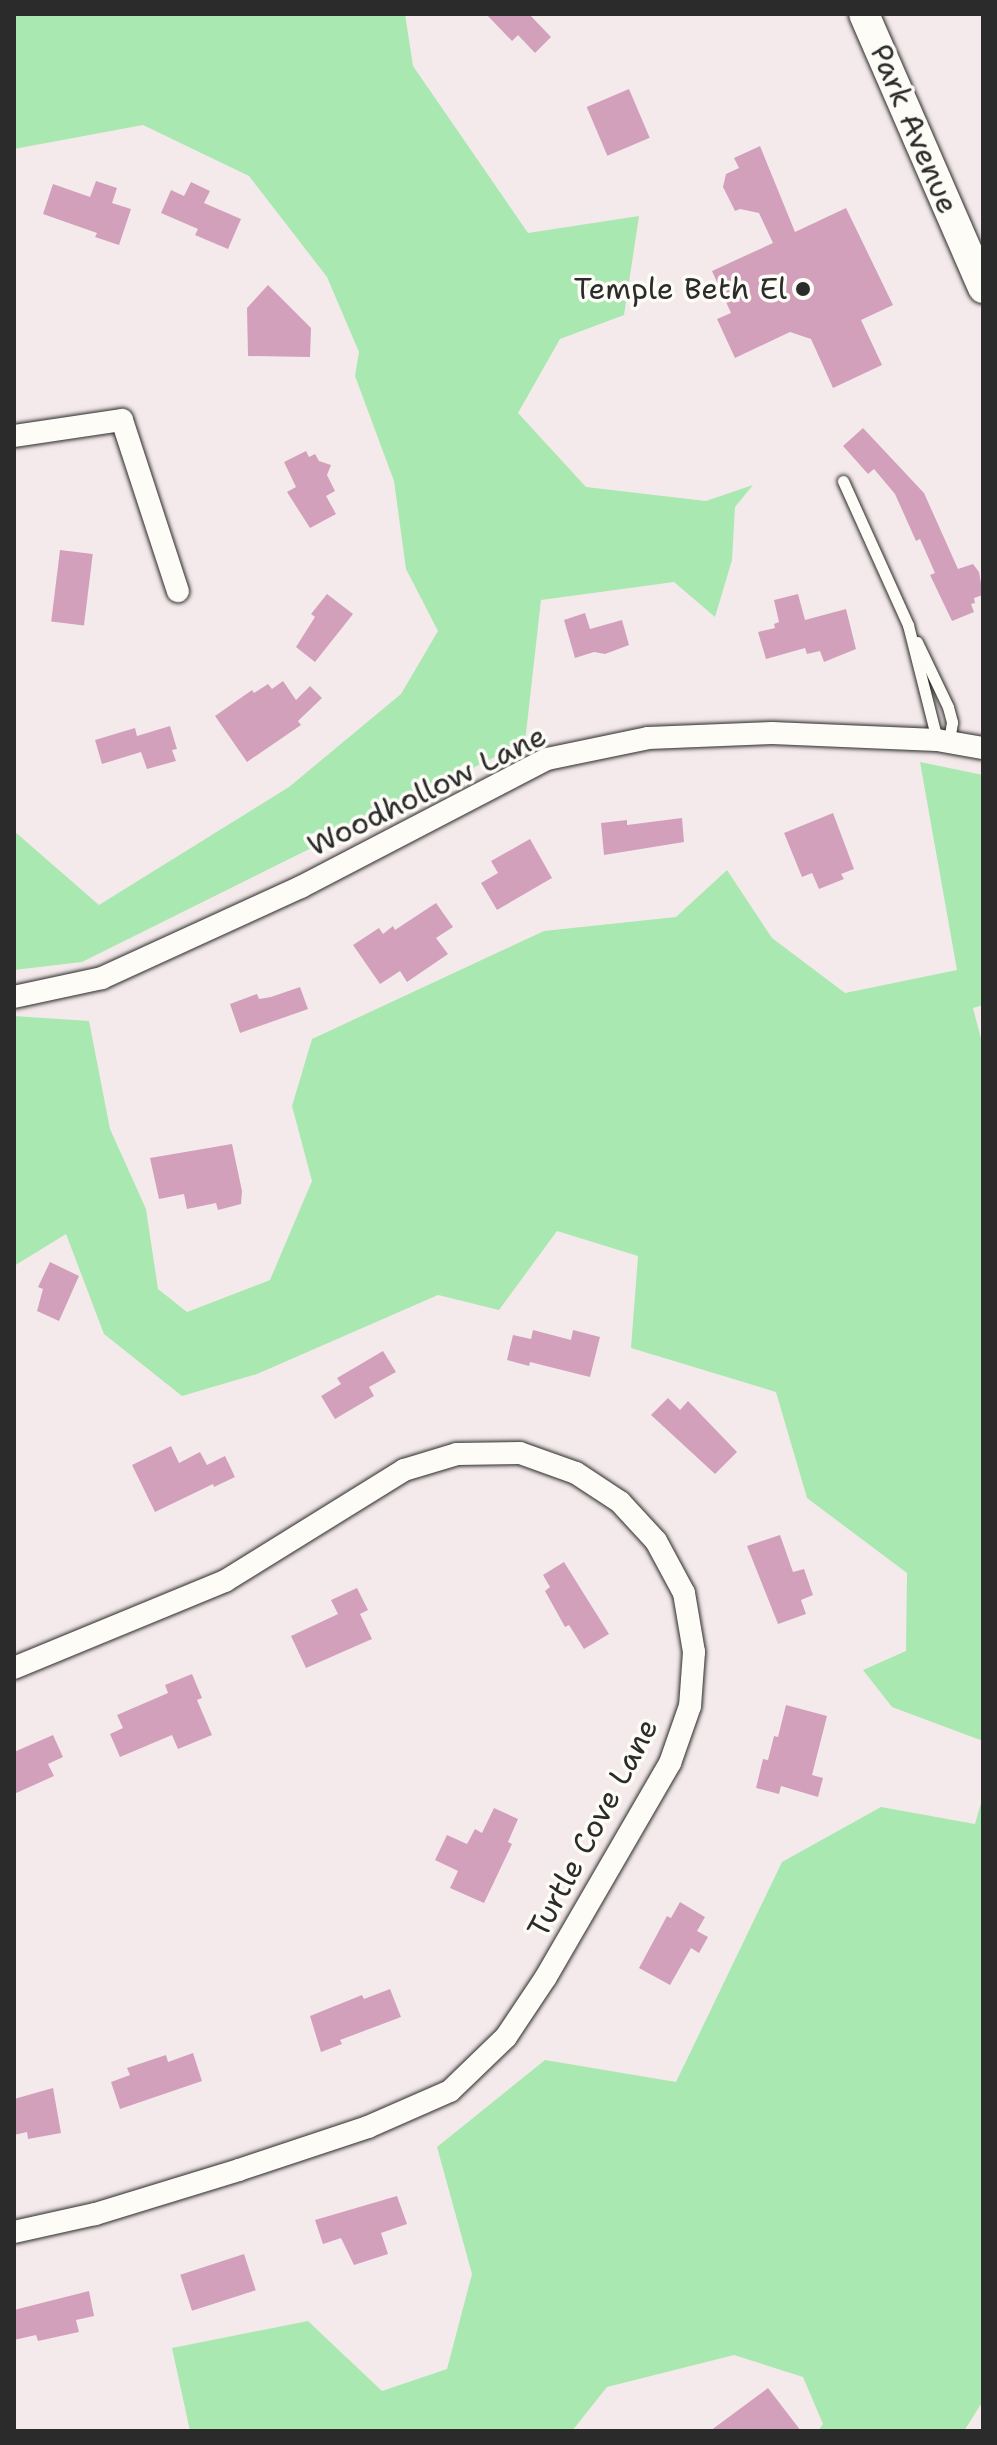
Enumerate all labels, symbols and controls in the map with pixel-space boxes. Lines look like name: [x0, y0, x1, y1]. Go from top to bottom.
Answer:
street label: Park Avenue: [862, 39, 966, 219]
place label: Temple Beth El: [574, 271, 787, 307]
marker: Temple Beth El: [794, 280, 812, 298]
street label: Woodhollow Lane: [302, 718, 552, 864]
street label: Turtle Cove Lane: [520, 1712, 666, 1944]

